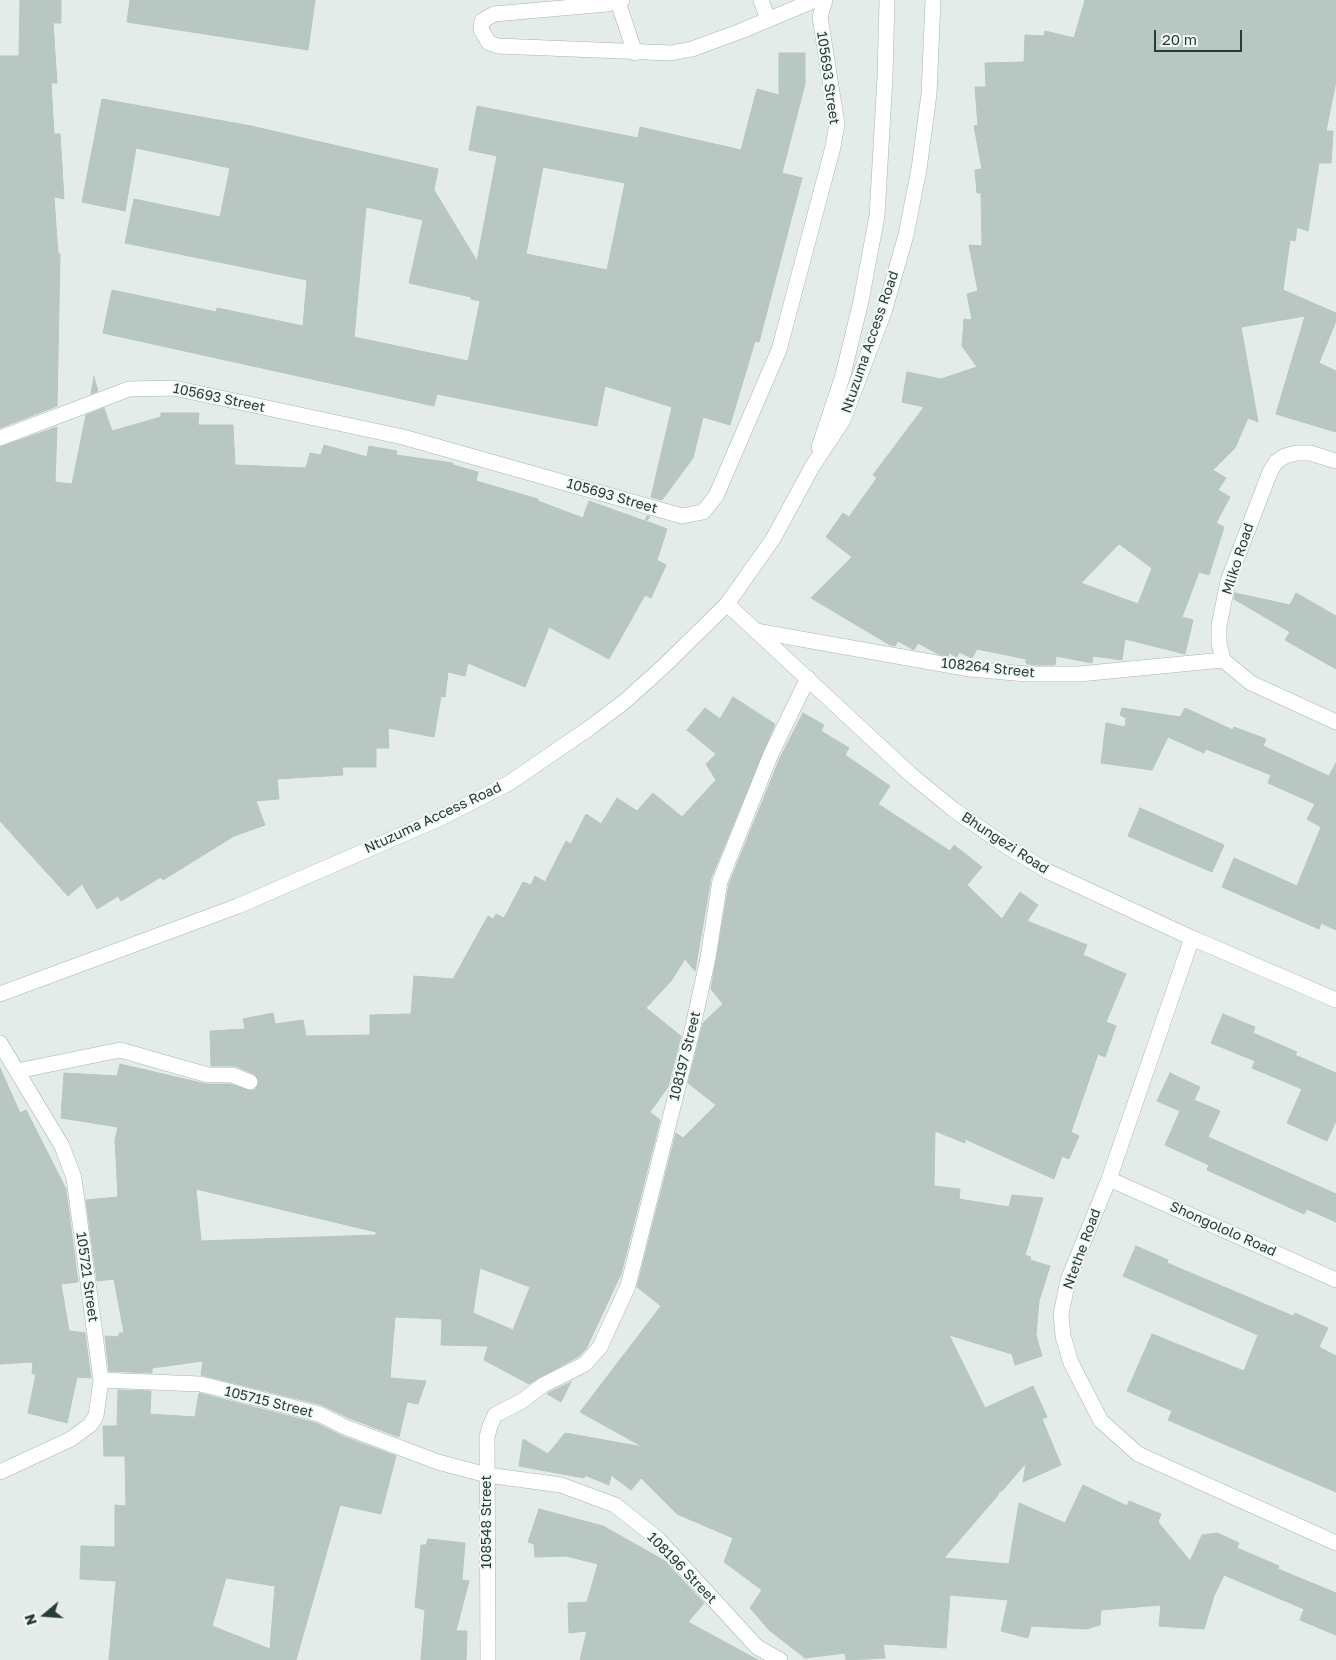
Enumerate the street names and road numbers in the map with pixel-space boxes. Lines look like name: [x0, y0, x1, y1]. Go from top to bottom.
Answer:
street label: 105693 Street: [813, 30, 843, 126]
street label: Ntuzuma Access Road: [838, 269, 902, 415]
street label: 105693 Street: [171, 380, 267, 416]
street label: 105693 Street: [565, 475, 659, 517]
street label: Mliko Road: [1219, 521, 1257, 597]
street label: 108264 Street: [940, 655, 1036, 681]
street label: Ntuzuma Access Road: [362, 779, 504, 857]
street label: Bhungezi Road: [958, 809, 1052, 877]
street label: 108197 Street: [666, 1010, 704, 1102]
street label: Shongololo Road: [1167, 1198, 1279, 1260]
street label: Ntethe Road: [1060, 1206, 1104, 1292]
street label: 105721 Street: [72, 1231, 102, 1323]
street label: 105715 Street: [223, 1383, 315, 1421]
street label: 108548 Street: [479, 1475, 495, 1569]
street label: 108196 Street: [644, 1529, 720, 1607]

